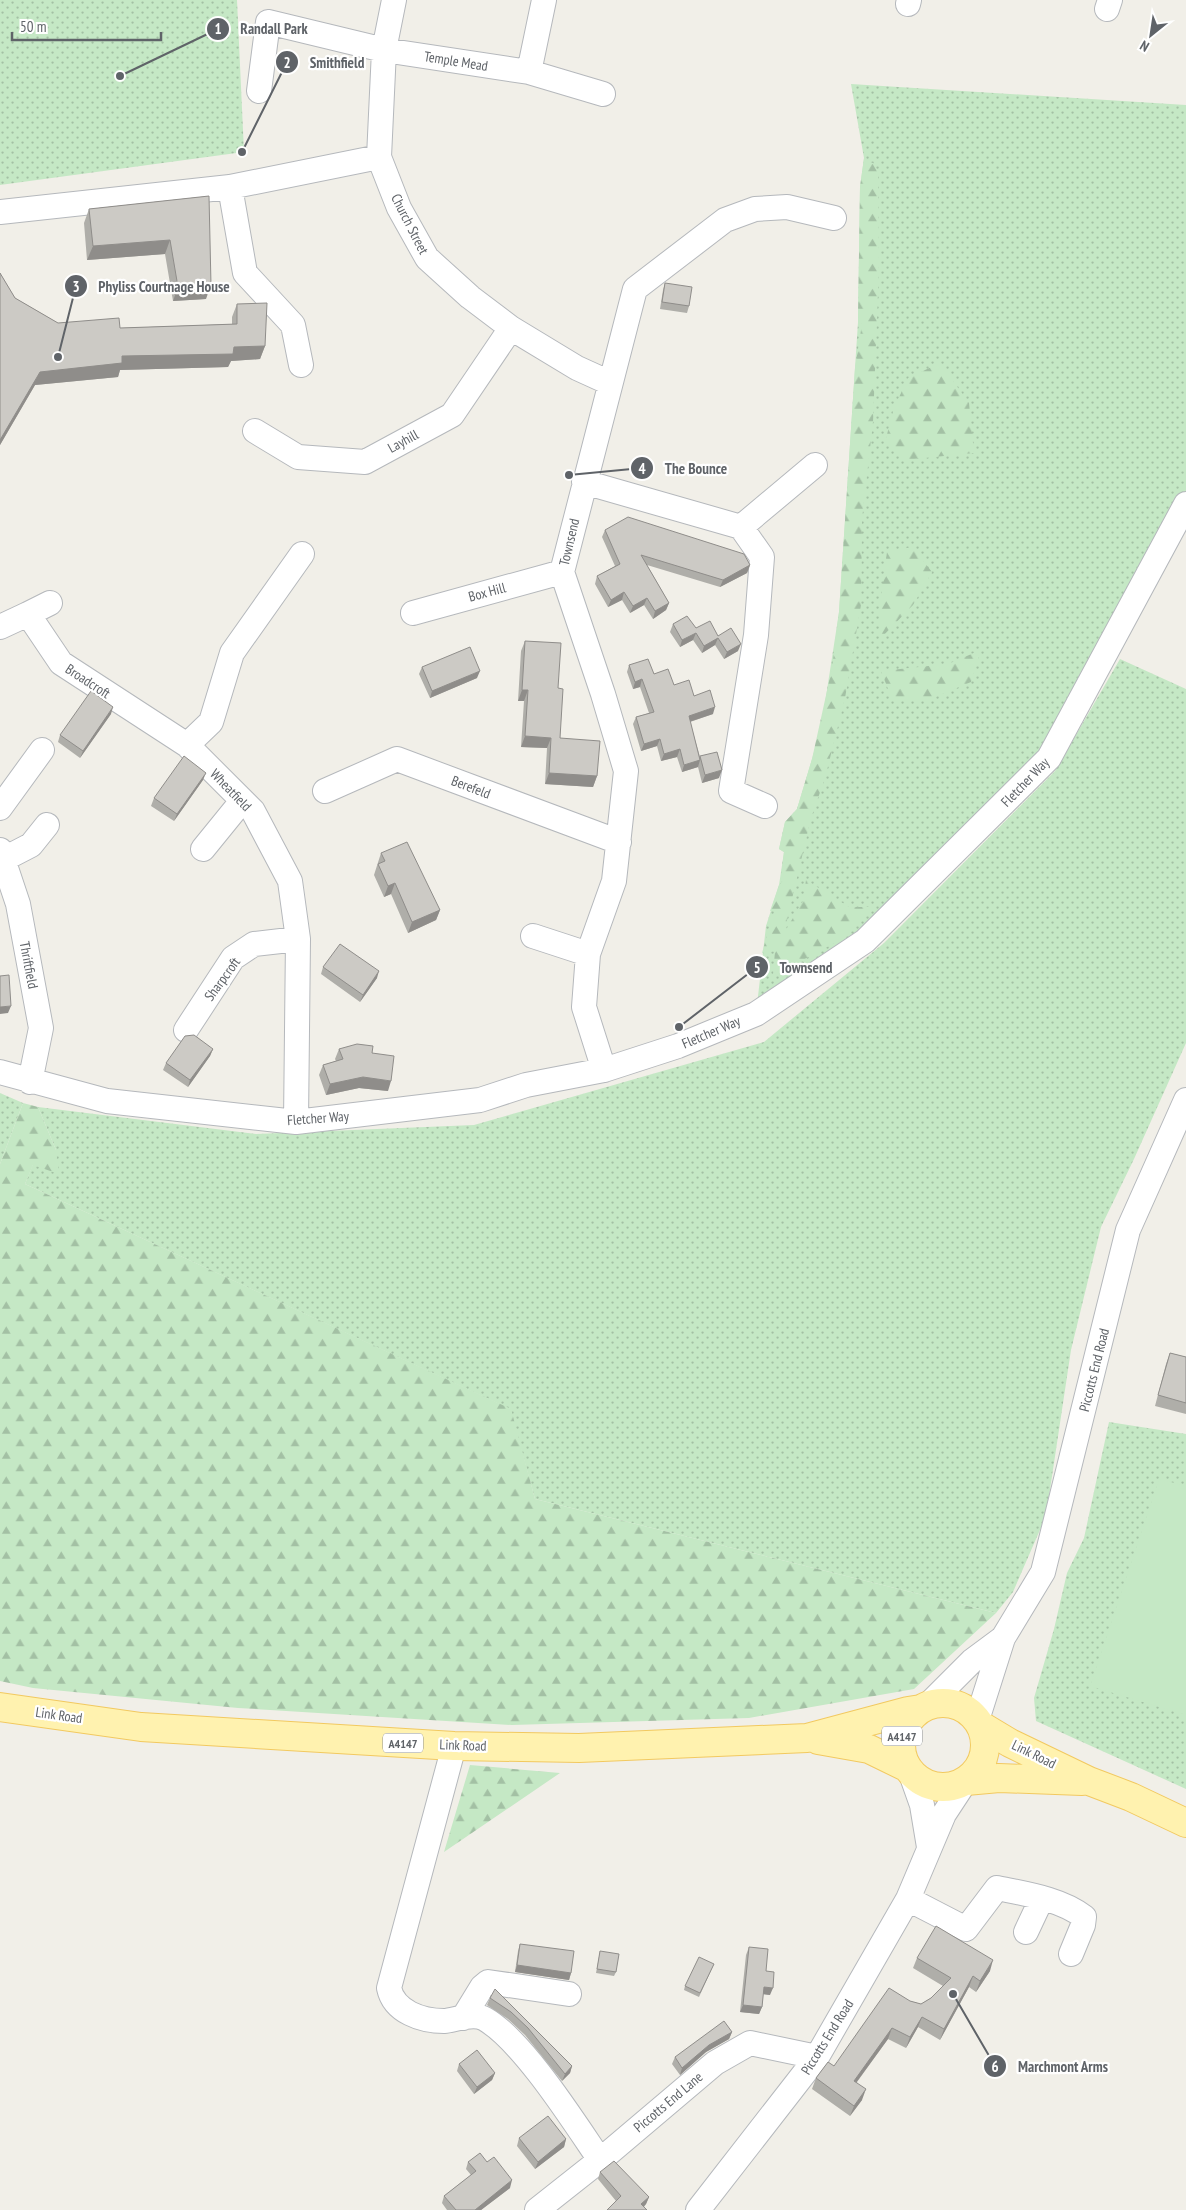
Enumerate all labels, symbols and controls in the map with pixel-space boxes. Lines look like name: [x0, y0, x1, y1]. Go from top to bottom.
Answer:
scale bar: [12, 10, 161, 42]
north arrow: [1126, 10, 1176, 60]
callout: Randall Park: [205, 14, 318, 44]
text: 50 m: [20, 17, 46, 36]
text: 1: [214, 19, 222, 38]
text: Randall Park: [240, 19, 308, 38]
text: N: [1137, 37, 1152, 56]
callout: Smithfield: [274, 47, 374, 77]
street label: Temple Mead: [423, 47, 489, 75]
text: 2: [283, 53, 291, 72]
text: Smithfield: [310, 53, 365, 72]
street label: Church Street: [387, 191, 433, 257]
callout: Phyliss Courtnage House: [64, 271, 240, 301]
text: 3: [72, 277, 80, 296]
text: Phyliss Courtnage House: [98, 277, 230, 296]
street label: Layhill: [385, 425, 422, 457]
callout: The Bounce: [630, 453, 737, 483]
text: 4: [638, 459, 646, 478]
text: The Bounce: [665, 459, 727, 478]
street label: Townsend: [555, 517, 583, 567]
street label: Box Hill: [466, 578, 508, 606]
street label: Broadcroft: [62, 660, 114, 702]
street label: Fletcher Way: [997, 753, 1053, 811]
street label: Wheatfield: [206, 765, 256, 815]
street label: Berefeld: [449, 771, 493, 803]
street label: Thriftfield: [16, 940, 42, 990]
callout: Townsend: [745, 952, 843, 982]
street label: Sharpcroft: [200, 953, 244, 1004]
text: 5: [753, 958, 761, 977]
text: Townsend: [780, 958, 833, 977]
street label: Fletcher Way: [679, 1011, 744, 1052]
street label: Fletcher Way: [287, 1107, 350, 1129]
street label: Piccotts End Road: [1075, 1326, 1113, 1414]
street label: Link Road: [34, 1703, 84, 1727]
road number: A4147: [882, 1726, 922, 1745]
road number: A4147: [383, 1734, 423, 1752]
street label: Link Road: [439, 1735, 487, 1755]
street label: Link Road: [1009, 1736, 1059, 1772]
street label: Piccotts End Road: [797, 1996, 857, 2078]
callout: Marchmont Arms: [982, 2051, 1118, 2081]
text: 6: [991, 2057, 999, 2076]
text: Marchmont Arms: [1018, 2057, 1108, 2076]
street label: Piccotts End Lane: [630, 2068, 706, 2136]

